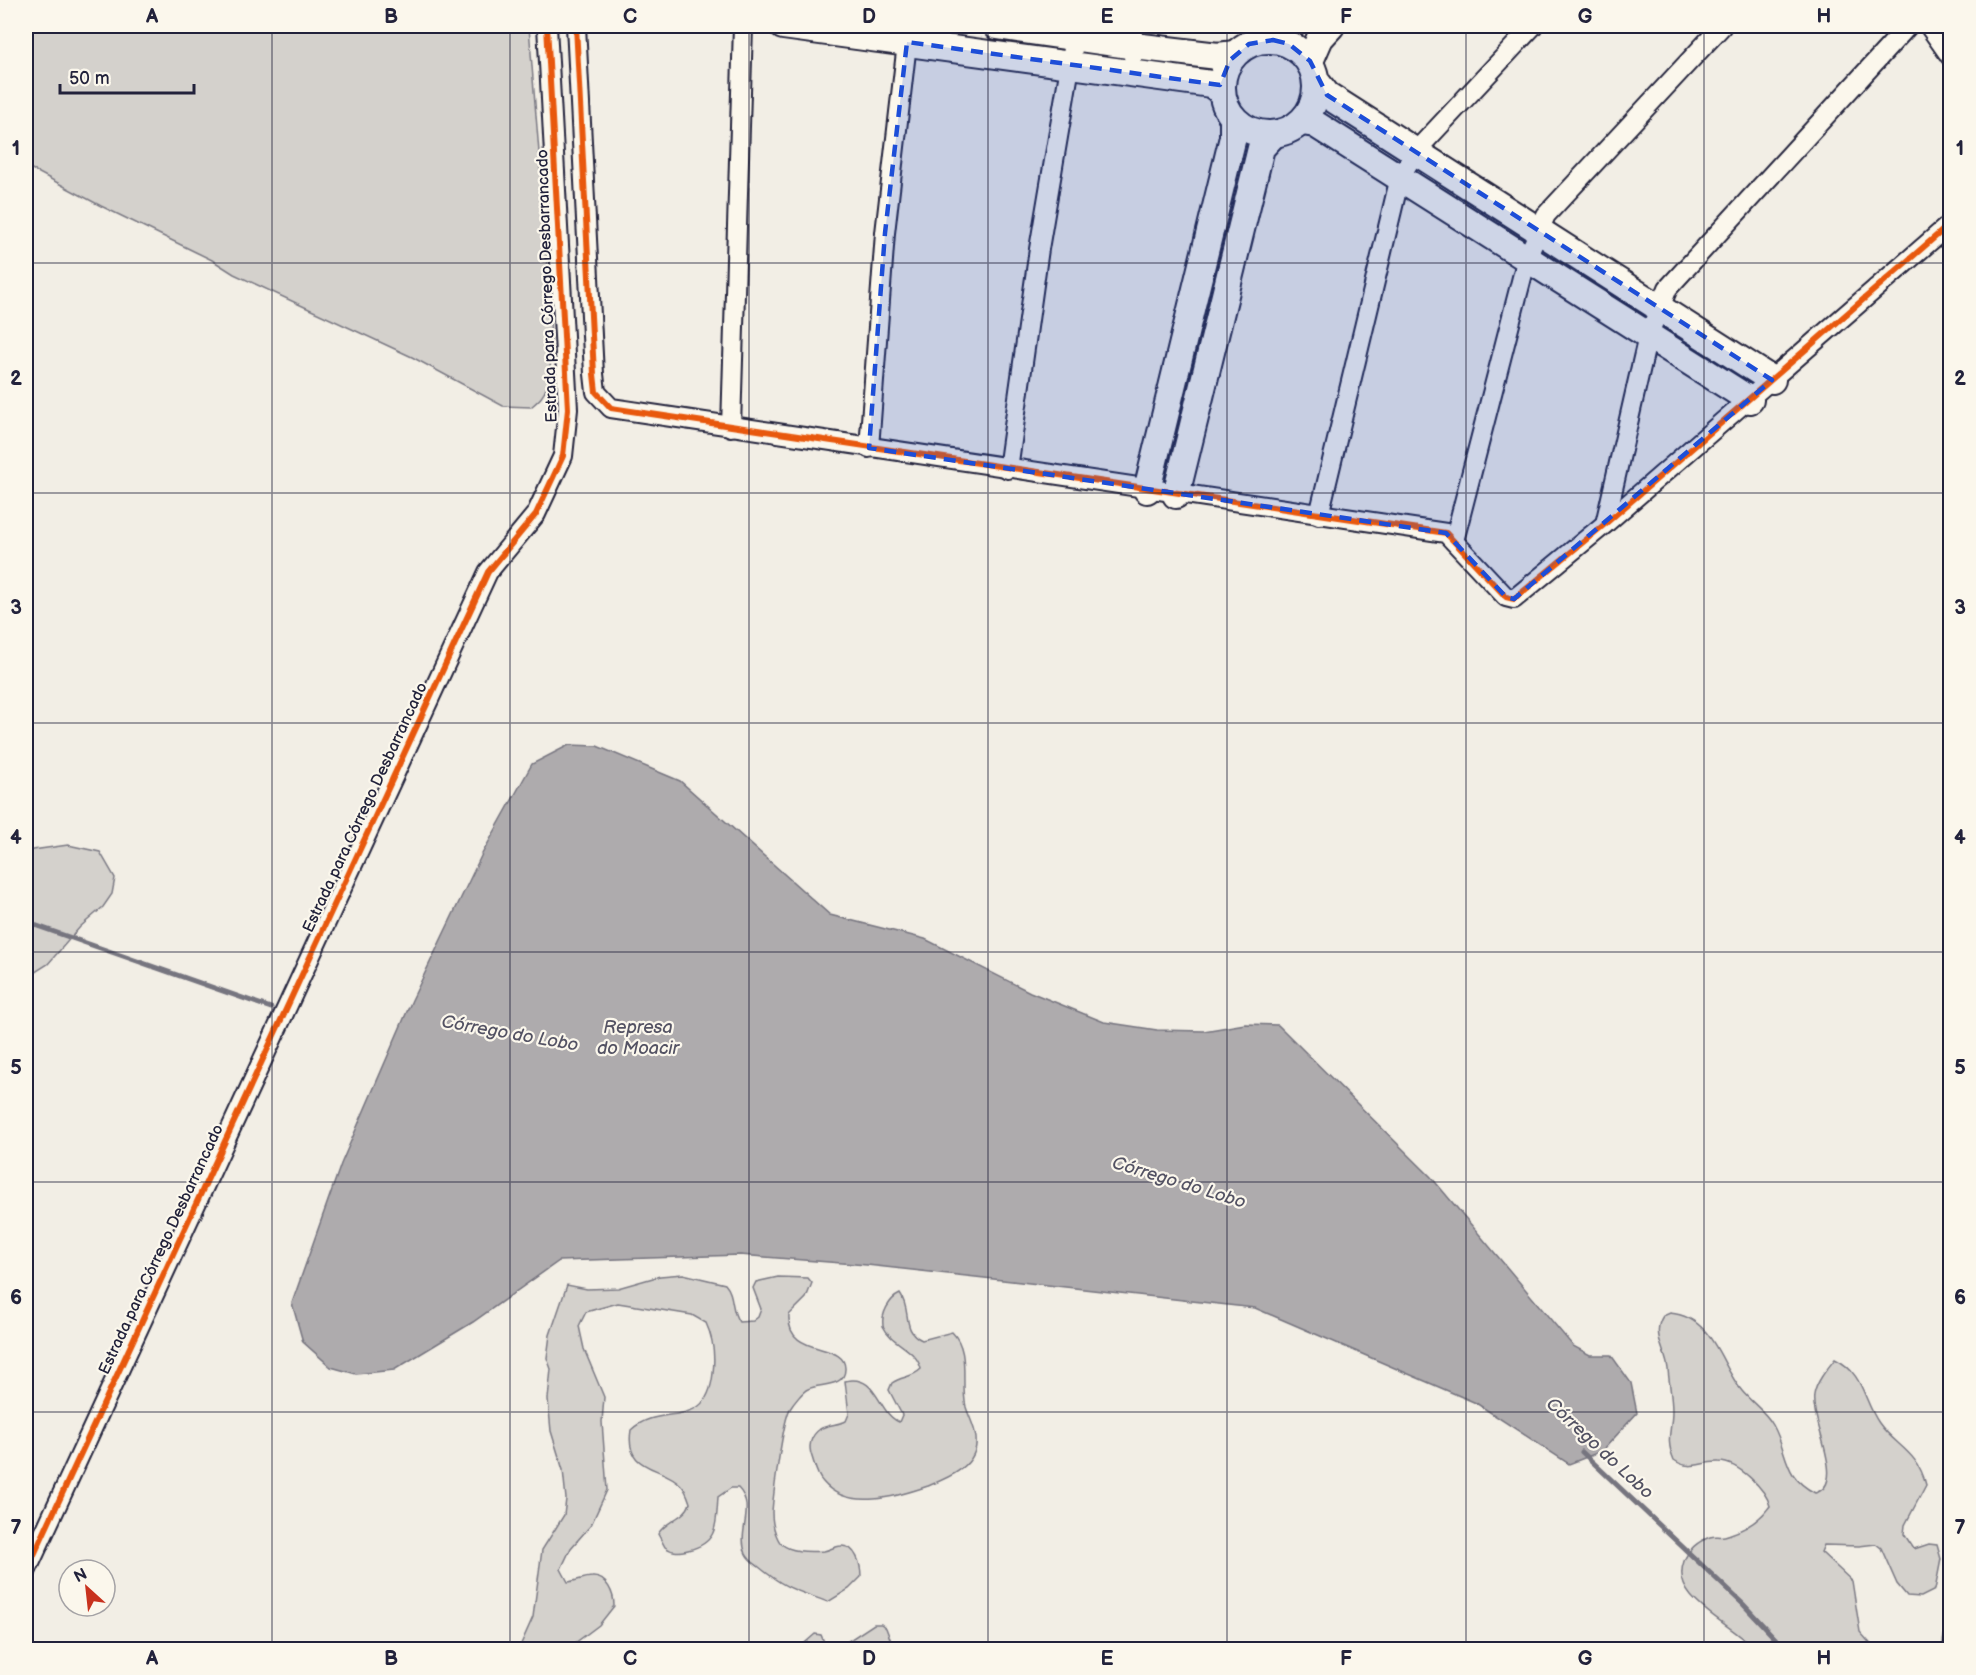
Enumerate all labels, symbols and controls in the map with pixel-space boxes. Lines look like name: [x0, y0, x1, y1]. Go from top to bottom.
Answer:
text: A: [145, 5, 159, 29]
text: B: [384, 5, 398, 29]
text: C: [623, 5, 637, 29]
text: D: [862, 5, 876, 29]
text: E: [1101, 5, 1114, 29]
text: F: [1340, 5, 1352, 29]
text: G: [1578, 5, 1593, 29]
text: H: [1817, 5, 1831, 29]
scale bar: [60, 57, 194, 95]
text: 50 m: [69, 68, 110, 89]
text: 1: [12, 137, 20, 161]
text: 1: [1956, 137, 1964, 161]
street label: Estrada para Córrego Desbarrancado: [533, 149, 562, 423]
text: 2: [10, 367, 22, 391]
text: 2: [1954, 367, 1966, 391]
text: 3: [10, 596, 22, 620]
text: 3: [1954, 596, 1966, 620]
street label: Estrada para Córrego Desbarrancado: [299, 680, 432, 936]
text: 4: [10, 826, 22, 850]
text: 4: [1954, 826, 1966, 850]
water label: Córrego do Lobo: [440, 1011, 580, 1056]
water label: Represa do Moacir: [597, 1017, 680, 1059]
text: 5: [10, 1056, 22, 1080]
text: 5: [1954, 1056, 1966, 1080]
street label: Estrada para Córrego Desbarrancado: [95, 1122, 228, 1378]
water label: Córrego do Lobo: [1109, 1152, 1248, 1213]
text: 6: [10, 1286, 22, 1310]
text: 6: [1954, 1286, 1966, 1310]
water label: Córrego do Lobo: [1542, 1393, 1658, 1503]
text: 7: [10, 1516, 22, 1540]
text: 7: [1954, 1516, 1966, 1540]
north arrow: [57, 1558, 117, 1618]
text: N: [71, 1565, 91, 1587]
text: A: [145, 1647, 159, 1671]
text: B: [384, 1647, 398, 1671]
text: C: [623, 1647, 637, 1671]
text: D: [862, 1647, 876, 1671]
text: E: [1101, 1647, 1114, 1671]
text: F: [1340, 1647, 1352, 1671]
text: G: [1578, 1647, 1593, 1671]
text: H: [1817, 1647, 1831, 1671]

